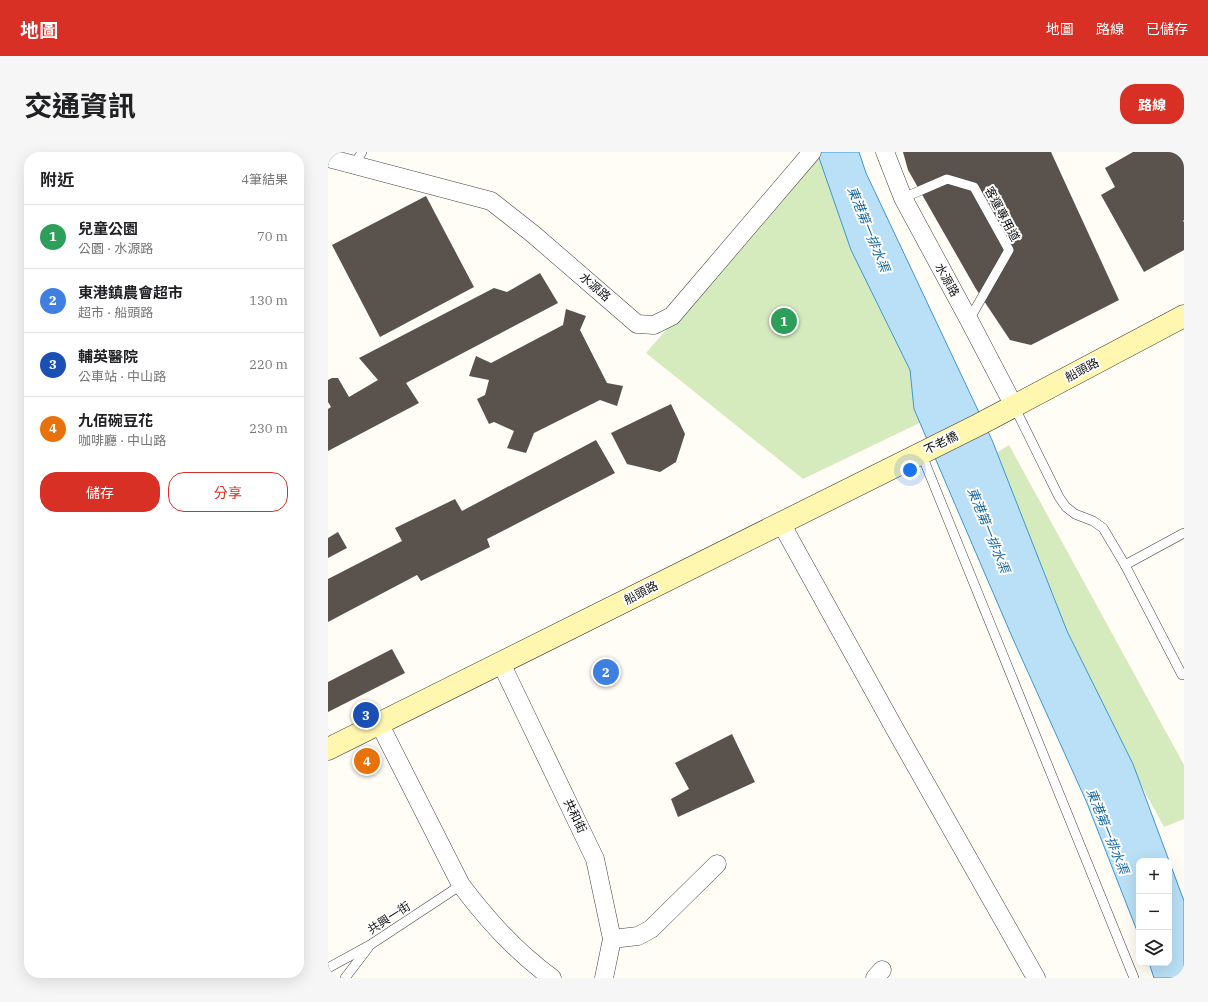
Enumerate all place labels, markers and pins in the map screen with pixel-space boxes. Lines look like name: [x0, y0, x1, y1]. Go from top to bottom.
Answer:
pin: 1: [771, 306, 797, 336]
pin: 2: [593, 657, 619, 687]
pin: 3: [353, 700, 379, 730]
pin: 4: [354, 746, 380, 776]

